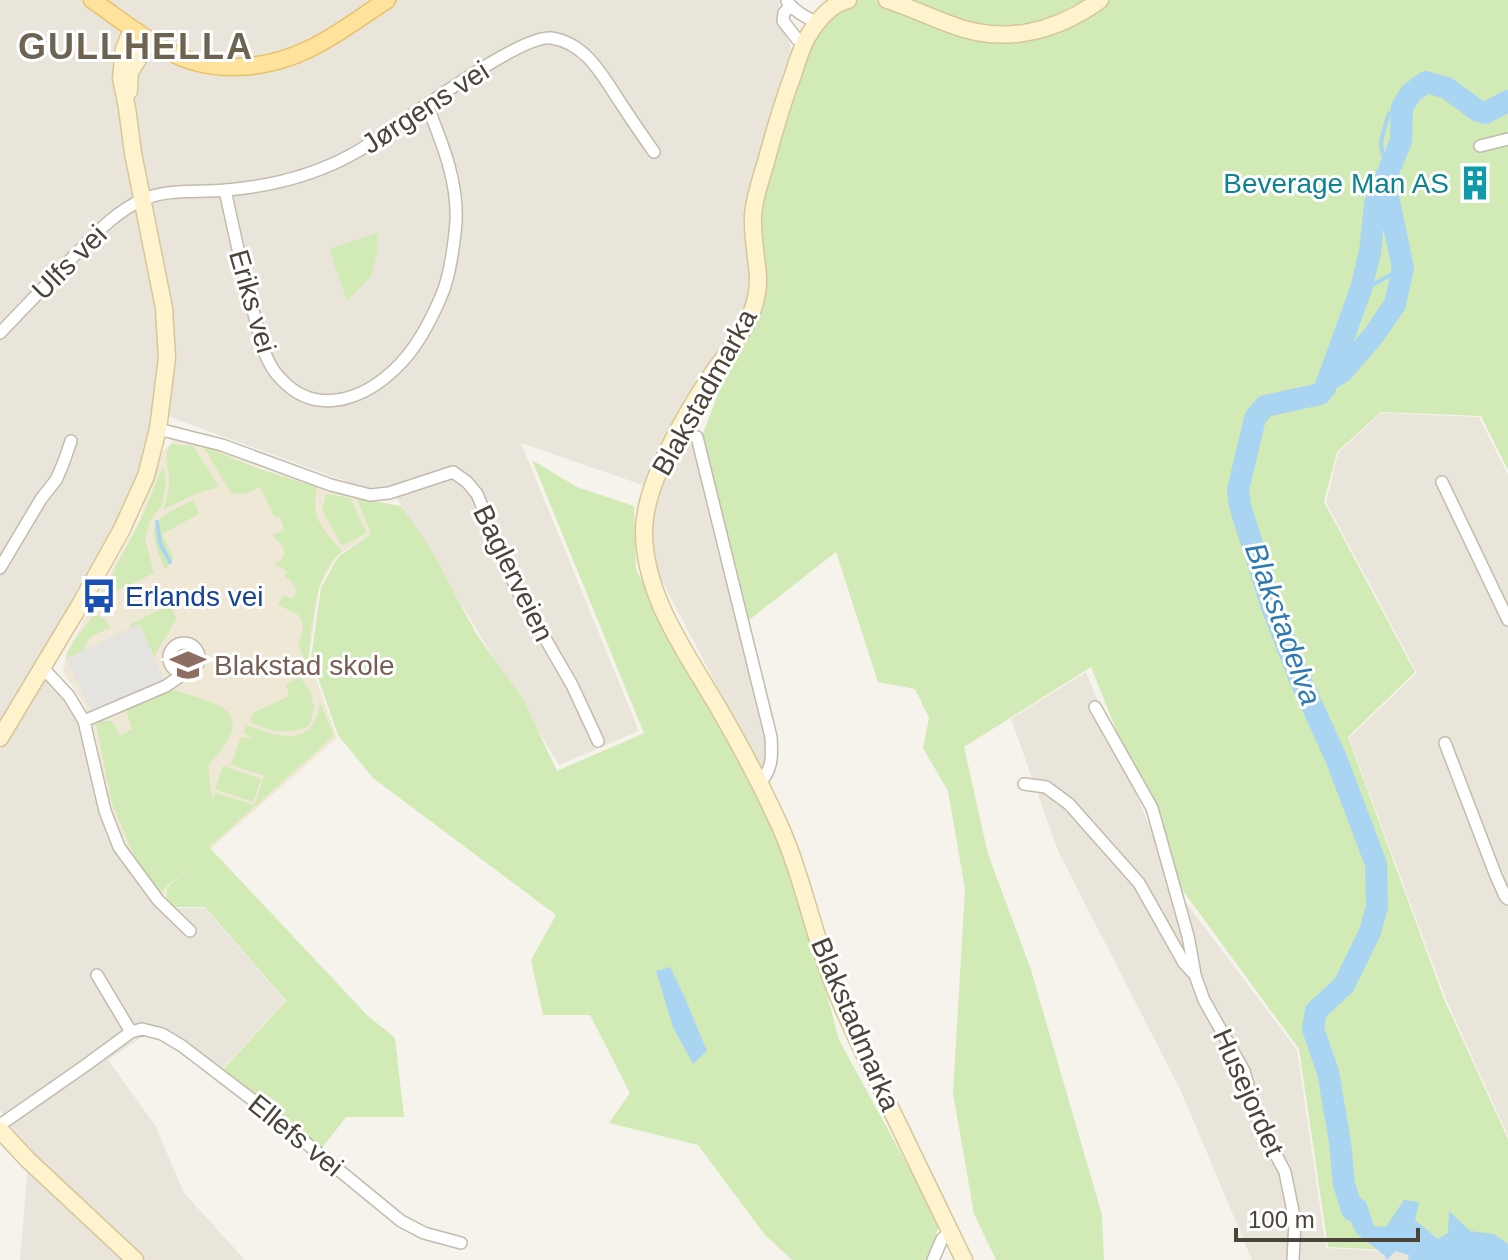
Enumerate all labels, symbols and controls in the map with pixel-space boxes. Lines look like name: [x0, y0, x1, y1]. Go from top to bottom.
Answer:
district label: GULLHELLA: [18, 26, 254, 67]
street label: Jørgens vei: [356, 55, 494, 160]
building icon: Beverage Man AS: [1456, 164, 1494, 202]
place label: Beverage Man AS: [1223, 168, 1449, 199]
street label: Ulfs vei: [26, 219, 113, 306]
street label: Eriks vei: [223, 246, 282, 356]
street label: Blakstadmarka: [646, 303, 763, 481]
street label: Baglerveien: [467, 500, 560, 646]
water label: Blakstadelva: [1239, 538, 1328, 709]
bus stop icon: Erlands vei: [80, 577, 118, 615]
place label: Erlands vei: [125, 581, 264, 612]
school or university icon: Blakstad skole: [169, 646, 207, 684]
place label: Blakstad skole: [214, 650, 395, 681]
street label: Blakstadmarka: [805, 933, 906, 1116]
street label: Husejordet: [1207, 1024, 1290, 1161]
street label: Ellefs vei: [242, 1088, 349, 1183]
scale bar: [1236, 1192, 1418, 1242]
text: 100 m: [1248, 1206, 1315, 1233]

